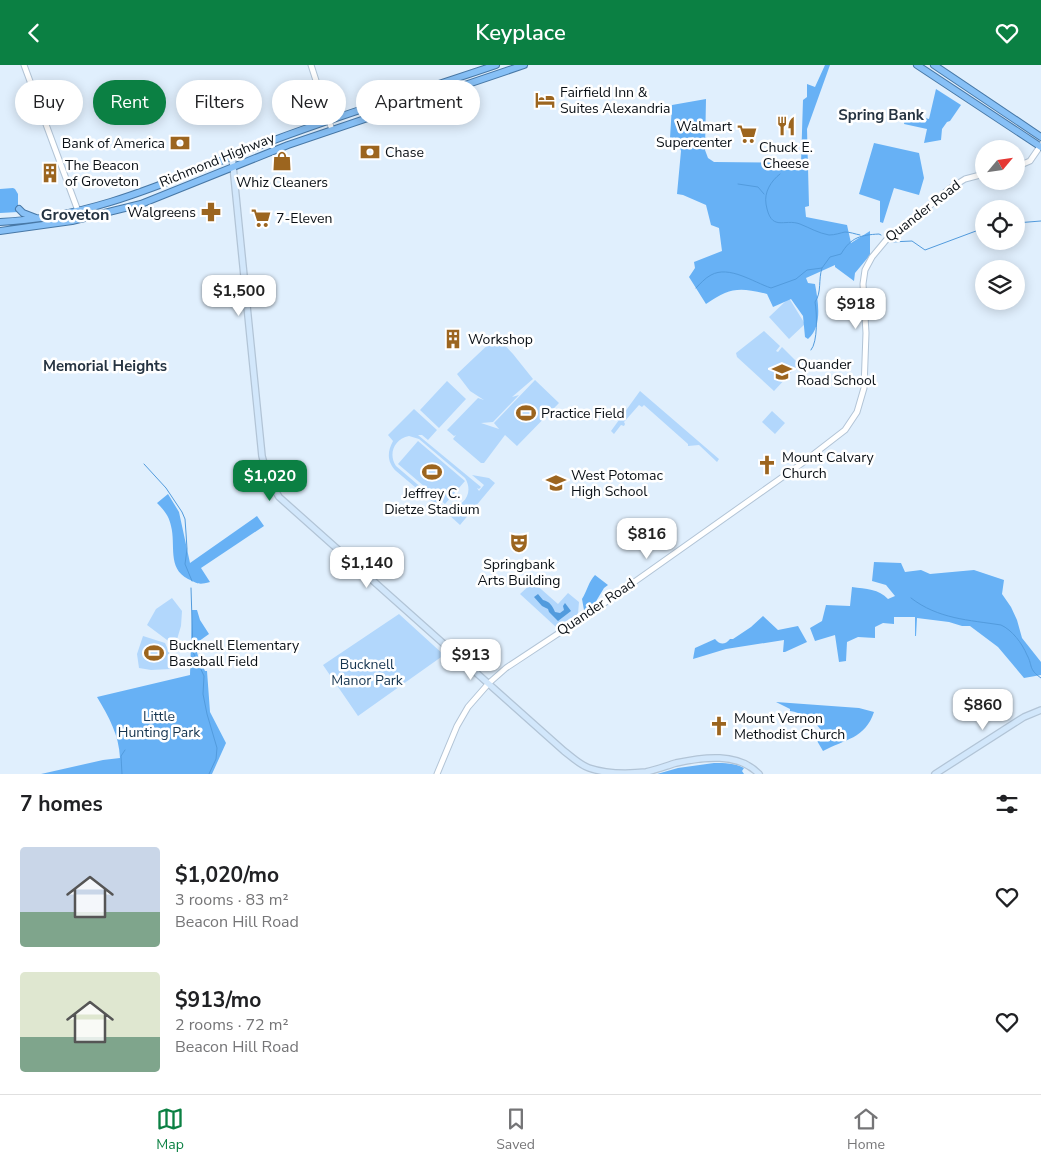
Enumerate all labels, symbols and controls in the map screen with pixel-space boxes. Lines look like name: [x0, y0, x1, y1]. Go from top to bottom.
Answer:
text: Keyplace: [475, 18, 566, 48]
icon: back: [20, 19, 48, 47]
icon: heart: [993, 19, 1021, 47]
chip: Buy: [15, 80, 83, 125]
chip: Rent: [93, 80, 166, 125]
chip: Filters: [176, 80, 262, 125]
chip: New: [272, 80, 346, 125]
chip: Apartment: [356, 80, 480, 125]
place label: Fairfield Inn & Suites Alexandria: [560, 83, 671, 118]
hotel icon: Fairfield Inn & Suites Alexandria: [534, 89, 556, 111]
district label: Spring Bank: [838, 105, 925, 125]
restaurant icon: Chuck E. Cheese: [775, 115, 797, 137]
place label: Walmart Supercenter: [656, 117, 732, 152]
supermarket icon: Walmart Supercenter: [736, 123, 758, 145]
street label: Richmond Highway: [157, 128, 278, 192]
bank icon: Bank of America: [169, 132, 191, 154]
place label: Bank of America: [62, 134, 165, 153]
place label: Chuck E. Cheese: [759, 138, 813, 173]
north arrow: [975, 140, 1025, 190]
map controls: [975, 140, 1025, 310]
bank icon: Chase: [359, 141, 381, 163]
place label: Chase: [385, 143, 424, 162]
shop icon: Whiz Cleaners: [271, 150, 293, 172]
place label: The Beacon of Groveton: [65, 156, 139, 191]
building icon: The Beacon of Groveton: [39, 162, 61, 184]
place label: Whiz Cleaners: [236, 173, 328, 192]
street label: Quander Road: [881, 176, 965, 246]
button: locate: [975, 200, 1025, 250]
pharmacy icon: Walgreens: [200, 201, 222, 223]
place label: Walgreens: [127, 203, 196, 222]
district label: Groveton: [41, 204, 109, 226]
supermarket icon: 7-Eleven: [250, 207, 272, 229]
place label: 7-Eleven: [276, 209, 332, 228]
button: layers: [975, 260, 1025, 310]
pin: $1,500: [198, 275, 280, 317]
text: $1,500: [213, 280, 265, 302]
pin: $918: [826, 287, 886, 330]
text: $918: [837, 293, 875, 315]
building icon: Workshop: [442, 328, 464, 350]
place label: Workshop: [468, 330, 533, 349]
place label: Quander Road School: [797, 355, 877, 390]
district label: Memorial Heights: [43, 356, 167, 376]
school or university icon: Quander Road School: [771, 361, 793, 383]
sports icon: Practice Field: [515, 402, 537, 424]
place label: Practice Field: [541, 404, 625, 423]
place label: Mount Calvary Church: [782, 448, 875, 483]
church icon: Mount Calvary Church: [756, 454, 778, 476]
pin: $1,020: [229, 459, 311, 502]
sports icon: Jeffrey C. Dietze Stadium: [421, 461, 443, 483]
text: $1,020: [244, 465, 296, 487]
place label: West Potomac High School: [571, 466, 663, 501]
school or university icon: West Potomac High School: [545, 472, 567, 494]
place label: Jeffrey C. Dietze Stadium: [384, 484, 480, 519]
pin: $816: [617, 517, 677, 560]
text: $816: [628, 523, 666, 545]
theatre icon: Springbank Arts Building: [508, 532, 530, 554]
pin: $1,140: [326, 547, 408, 589]
text: $1,140: [341, 552, 393, 574]
place label: Springbank Arts Building: [477, 555, 561, 590]
street label: Quander Road: [553, 574, 639, 640]
place label: Bucknell Elementary Baseball Field: [169, 636, 300, 671]
pin: $913: [441, 639, 501, 681]
sports icon: Bucknell Elementary Baseball Field: [143, 642, 165, 664]
text: $913: [452, 644, 490, 666]
park label: Bucknell Manor Park: [331, 655, 404, 690]
pin: $860: [953, 689, 1013, 731]
text: $860: [964, 694, 1002, 716]
park label: Little Hunting Park: [118, 707, 201, 742]
place label: Mount Vernon Methodist Church: [734, 709, 845, 744]
church icon: Mount Vernon Methodist Church: [708, 715, 730, 737]
text: 7 homes: [20, 790, 103, 818]
icon: filters: [993, 790, 1021, 818]
text: $1,020/mo: [175, 861, 279, 889]
icon: home: [60, 867, 120, 927]
icon: heart: [993, 883, 1021, 911]
text: 3 rooms · 83 m²: [175, 889, 288, 911]
text: Beacon Hill Road: [175, 911, 299, 933]
text: $913/mo: [175, 986, 261, 1014]
icon: home: [60, 992, 120, 1052]
icon: heart: [993, 1008, 1021, 1036]
text: 2 rooms · 72 m²: [175, 1014, 288, 1036]
text: Beacon Hill Road: [175, 1036, 299, 1058]
tab: Map: [156, 1105, 184, 1154]
tab: Saved: [496, 1105, 535, 1154]
tab: Home: [847, 1105, 885, 1154]

